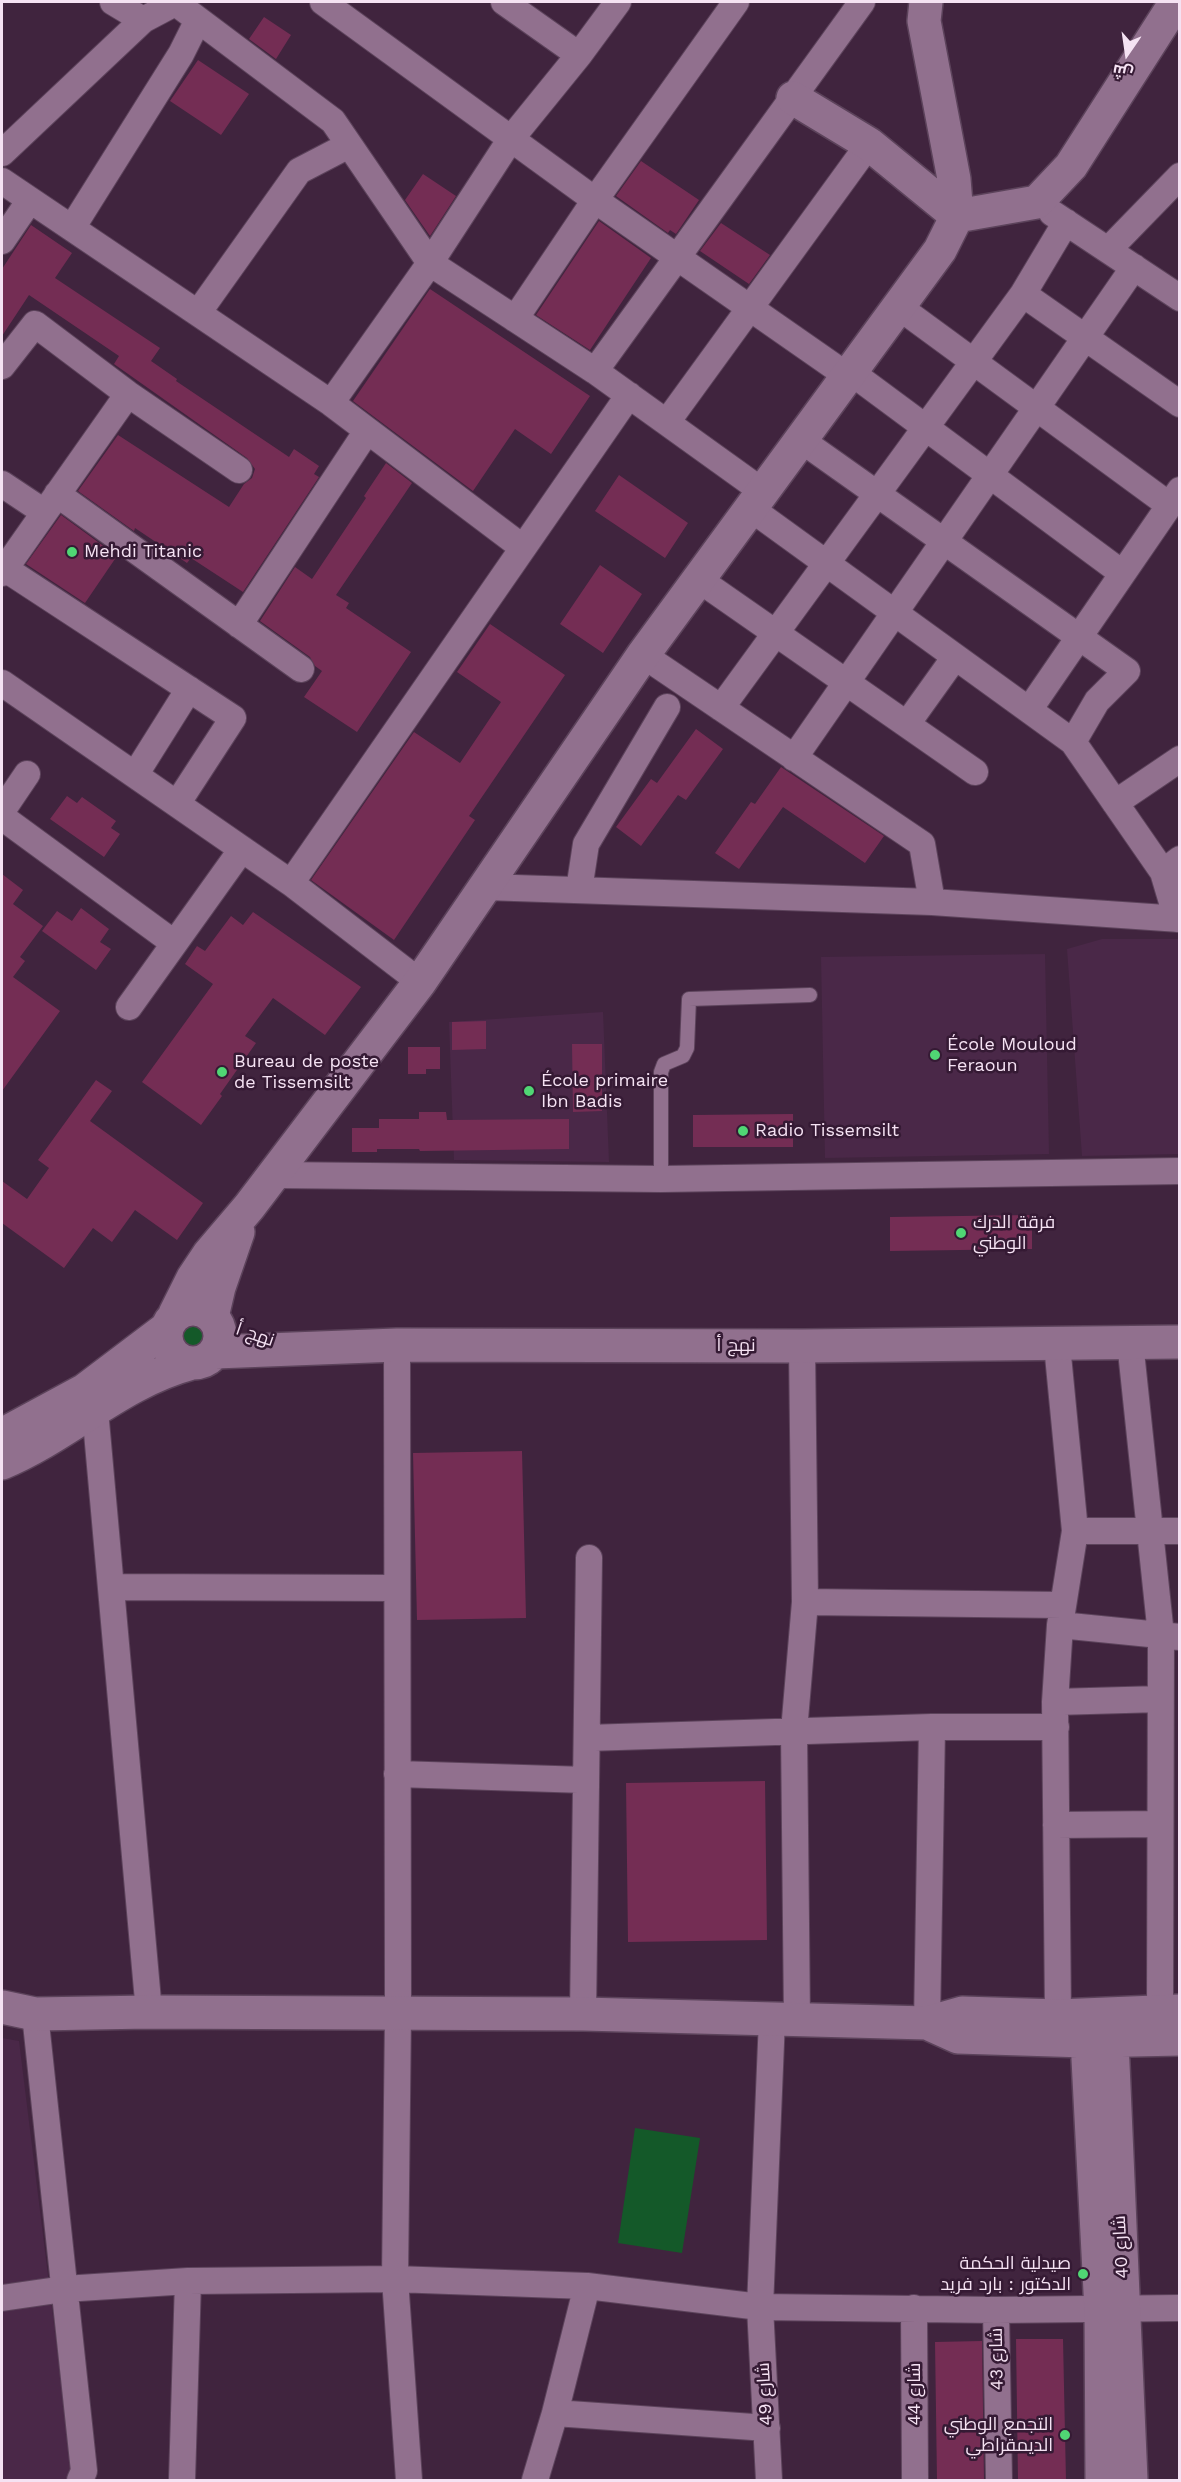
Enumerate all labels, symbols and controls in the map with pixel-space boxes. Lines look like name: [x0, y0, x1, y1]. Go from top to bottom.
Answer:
north arrow: [1097, 24, 1157, 84]
text: ش: [1111, 60, 1135, 84]
place label: Mehdi Titanic: [84, 541, 202, 563]
marker: Mehdi Titanic: [65, 545, 79, 559]
place label: École Mouloud Feraoun: [947, 1034, 1077, 1076]
marker: École Mouloud Feraoun: [928, 1048, 942, 1062]
place label: Bureau de poste de Tissemsilt: [234, 1051, 379, 1094]
marker: Bureau de poste de Tissemsilt: [215, 1065, 229, 1079]
place label: École primaire Ibn Badis: [541, 1070, 668, 1112]
marker: École primaire Ibn Badis: [522, 1084, 536, 1098]
place label: Radio Tissemsilt: [755, 1120, 899, 1142]
marker: Radio Tissemsilt: [736, 1124, 750, 1138]
place label: فرقة الدرك الوطني: [973, 1212, 1055, 1254]
marker: فرقة الدرك الوطني: [954, 1226, 968, 1240]
street label: نهج أ: [233, 1318, 277, 1352]
street label: نهج أ: [717, 1335, 755, 1357]
street label: شارع 40: [1109, 2215, 1133, 2279]
place label: صيدلية الحكمة الدكتور : بارد فريد: [940, 2253, 1071, 2296]
marker: صيدلية الحكمة الدكتور : بارد فريد: [1076, 2267, 1090, 2281]
street label: شارع 43: [986, 2328, 1008, 2390]
street label: شارع 49: [753, 2362, 777, 2426]
street label: شارع 44: [904, 2363, 926, 2425]
place label: التجمع الوطني الديمقراطي: [944, 2414, 1053, 2456]
marker: التجمع الوطني الديمقراطي: [1058, 2428, 1072, 2442]

